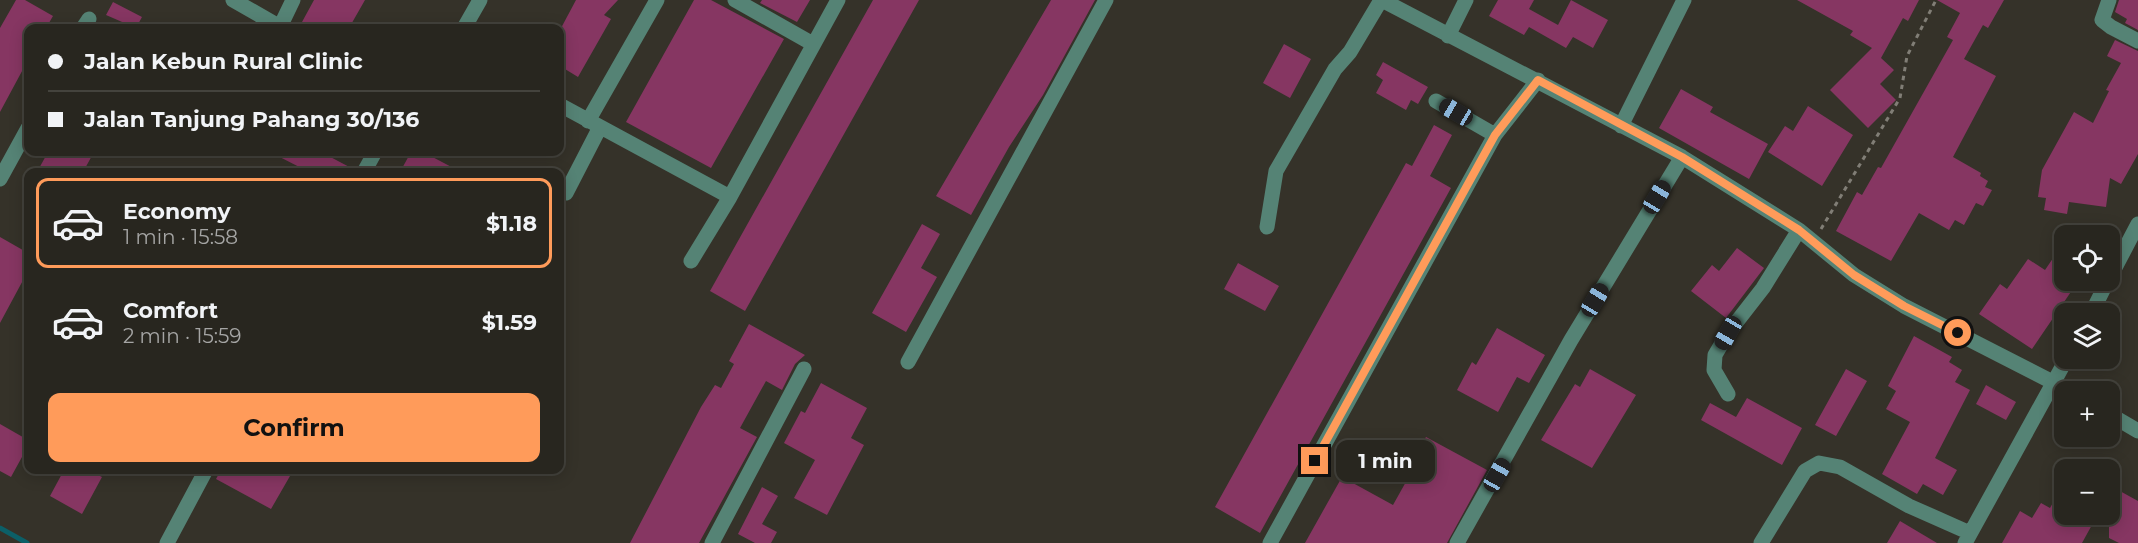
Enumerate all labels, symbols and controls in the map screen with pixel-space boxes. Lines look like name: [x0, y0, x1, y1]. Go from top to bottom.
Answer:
text: Jalan Kebun Rural Clinic: [84, 48, 363, 75]
car: [1436, 95, 1476, 129]
text: Jalan Tanjung Pahang 30/136: [84, 106, 419, 133]
car: [1640, 177, 1674, 217]
icon: car: [51, 196, 105, 250]
text: Economy: [123, 198, 231, 225]
text: $1.18: [486, 210, 537, 237]
text: 1 min · 15:58: [123, 225, 238, 249]
map controls: [2054, 225, 2120, 525]
button: locate: [2054, 225, 2120, 291]
car: [1578, 280, 1612, 320]
icon: car: [51, 295, 105, 349]
text: Comfort: [123, 297, 218, 324]
button: layers: [2054, 303, 2120, 369]
text: $1.59: [482, 309, 537, 336]
car: [1711, 313, 1745, 353]
route start: [1944, 319, 1971, 346]
text: 2 min · 15:59: [123, 324, 242, 348]
button: +: [2054, 381, 2120, 447]
button: Confirm: [48, 393, 540, 462]
callout: 1 min: [1336, 440, 1435, 482]
route end: [1301, 447, 1328, 474]
text: 1 min: [1358, 449, 1413, 473]
car: [1480, 455, 1514, 495]
button: −: [2054, 459, 2120, 525]

